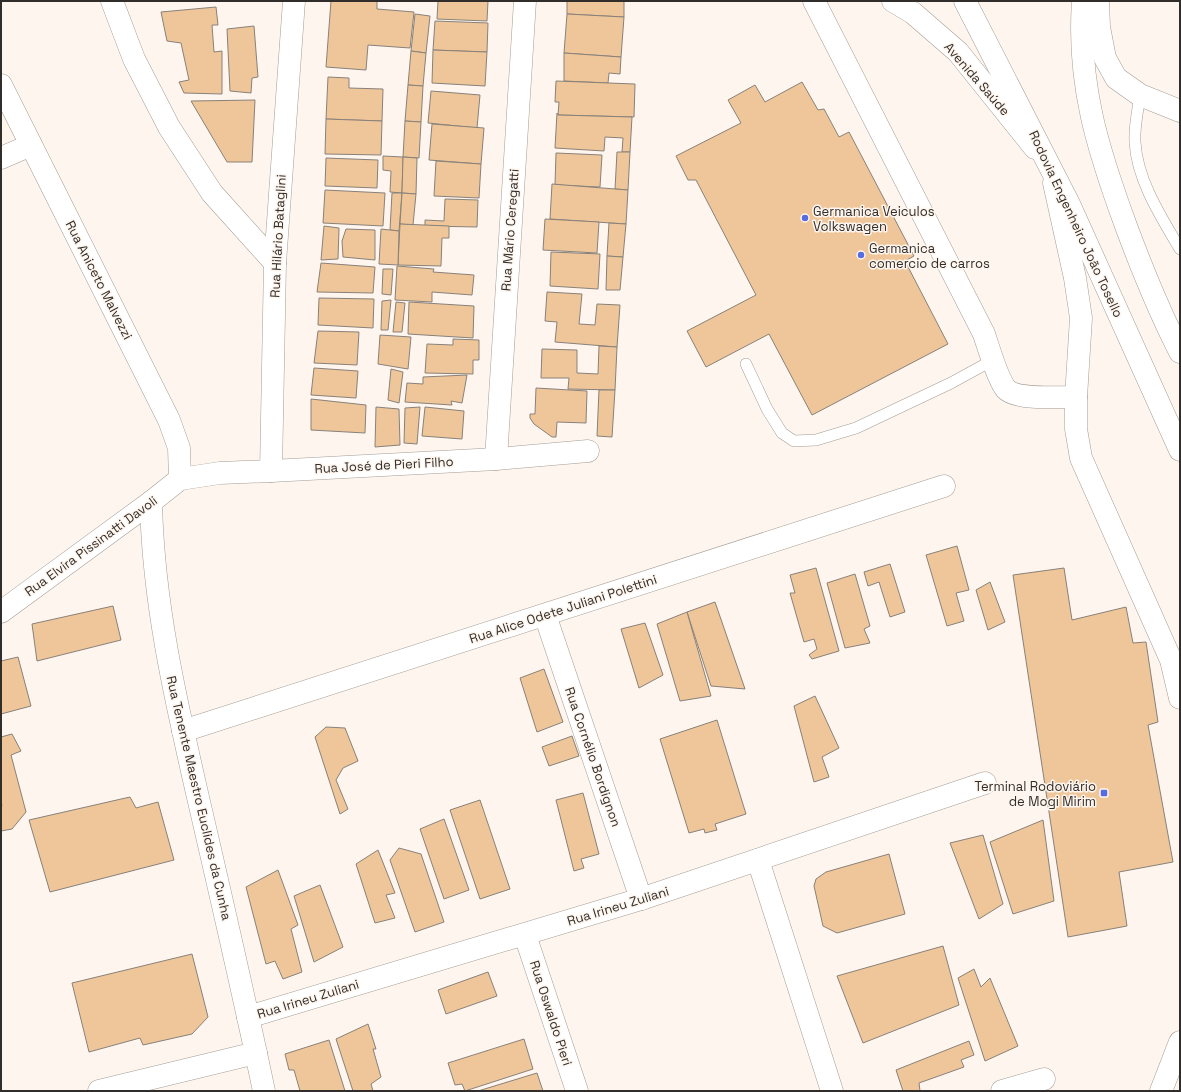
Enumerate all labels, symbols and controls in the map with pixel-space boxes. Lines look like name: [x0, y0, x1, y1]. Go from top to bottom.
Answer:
street label: Avenida Saúde: [940, 39, 1014, 119]
street label: Rodovia Engenheiro João Tosello: [1025, 128, 1127, 320]
street label: Rua Mário Ceregatti: [497, 168, 523, 292]
street label: Rua Hilário Bataglini: [266, 174, 290, 298]
place label: Germanica Veiculos Volkswagen: [813, 203, 935, 235]
marker: Germanica Veiculos Volkswagen: [800, 213, 810, 223]
street label: Rua Aniceto Malvezzi: [62, 218, 136, 342]
place label: Germanica comercio de carros: [869, 240, 990, 272]
marker: Germanica comercio de carros: [856, 250, 866, 260]
street label: Rua José de Pieri Filho: [314, 453, 454, 477]
street label: Rua Elvira Pissinatti Davoli: [21, 492, 161, 600]
street label: Rua Alice Odete Juliani Polettini: [467, 571, 659, 647]
street label: Rua Tenente Maestro Euclides da Cunha: [163, 674, 236, 922]
street label: Rua Cornélio Bordignon: [561, 685, 625, 829]
place label: Terminal Rodoviário de Mogi Mirim: [975, 778, 1096, 810]
marker: Terminal Rodoviário de Mogi Mirim: [1099, 788, 1109, 798]
street label: Rua Irineu Zuliani: [565, 882, 671, 930]
street label: Rua Oswaldo Pieri: [526, 958, 576, 1068]
street label: Rua Irineu Zuliani: [255, 975, 361, 1023]

